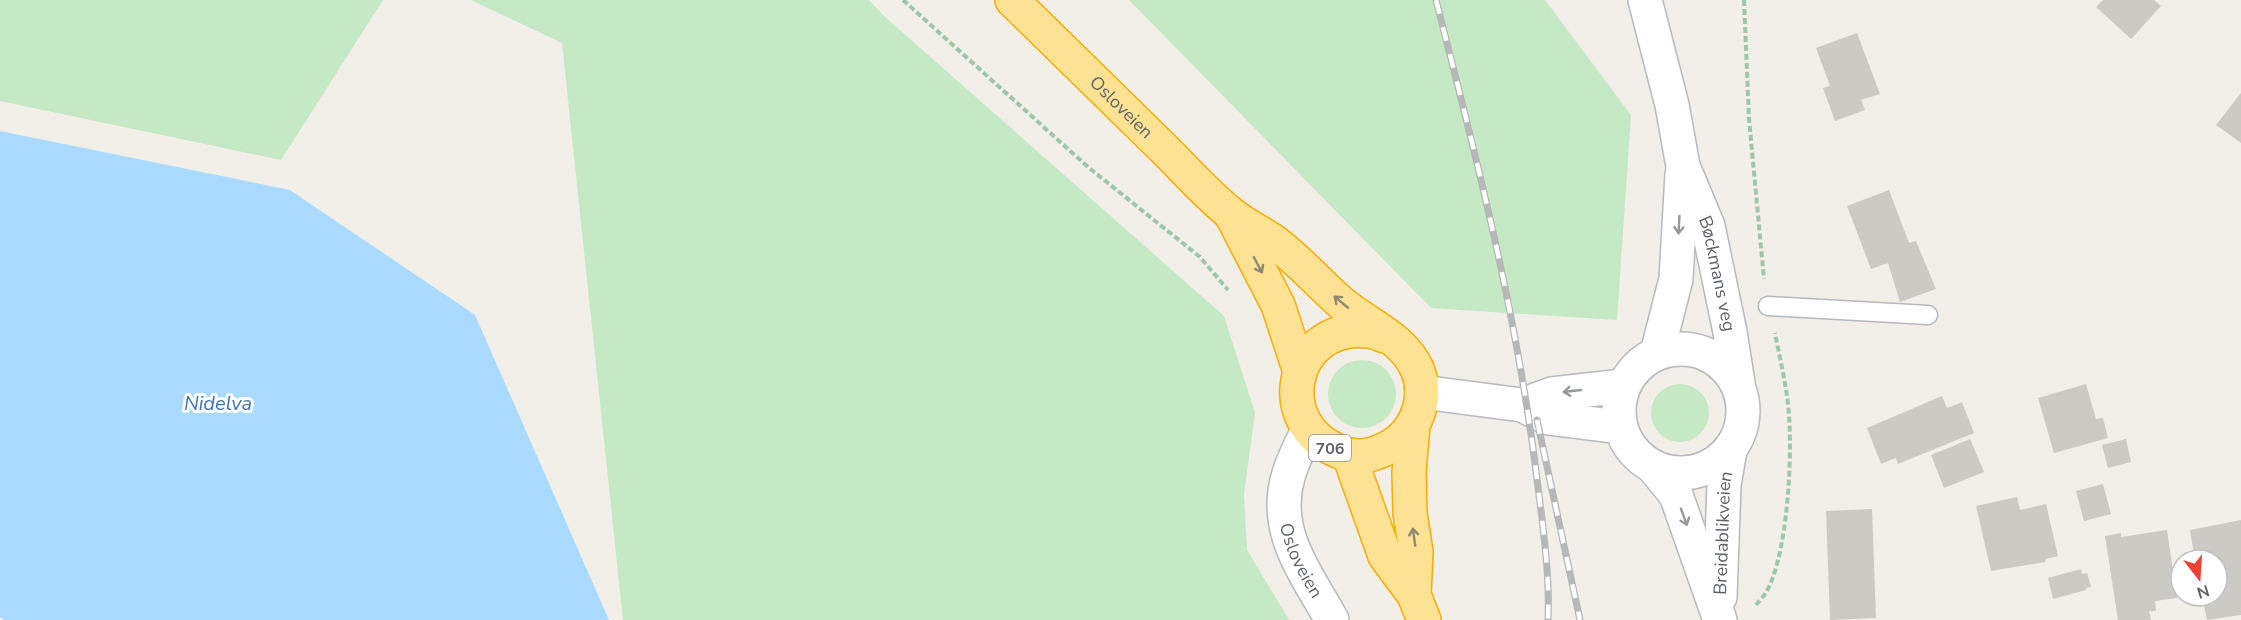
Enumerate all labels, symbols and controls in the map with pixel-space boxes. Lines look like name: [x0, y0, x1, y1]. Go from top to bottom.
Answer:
street label: Osloveien: [1084, 70, 1158, 144]
street label: Bøckmans veg: [1693, 212, 1742, 333]
one-way arrow: [1673, 214, 1684, 234]
one-way arrow: [1253, 256, 1265, 274]
one-way arrow: [1333, 296, 1349, 309]
one-way arrow: [1562, 386, 1582, 397]
water label: Nidelva: [184, 390, 252, 417]
road number: 706: [1309, 435, 1351, 461]
street label: Breidablikveien: [1708, 469, 1738, 595]
one-way arrow: [1680, 507, 1691, 526]
street label: Osloveien: [1274, 520, 1328, 602]
one-way arrow: [1408, 527, 1419, 547]
north arrow: [2169, 548, 2229, 608]
text: N: [2194, 579, 2212, 604]

